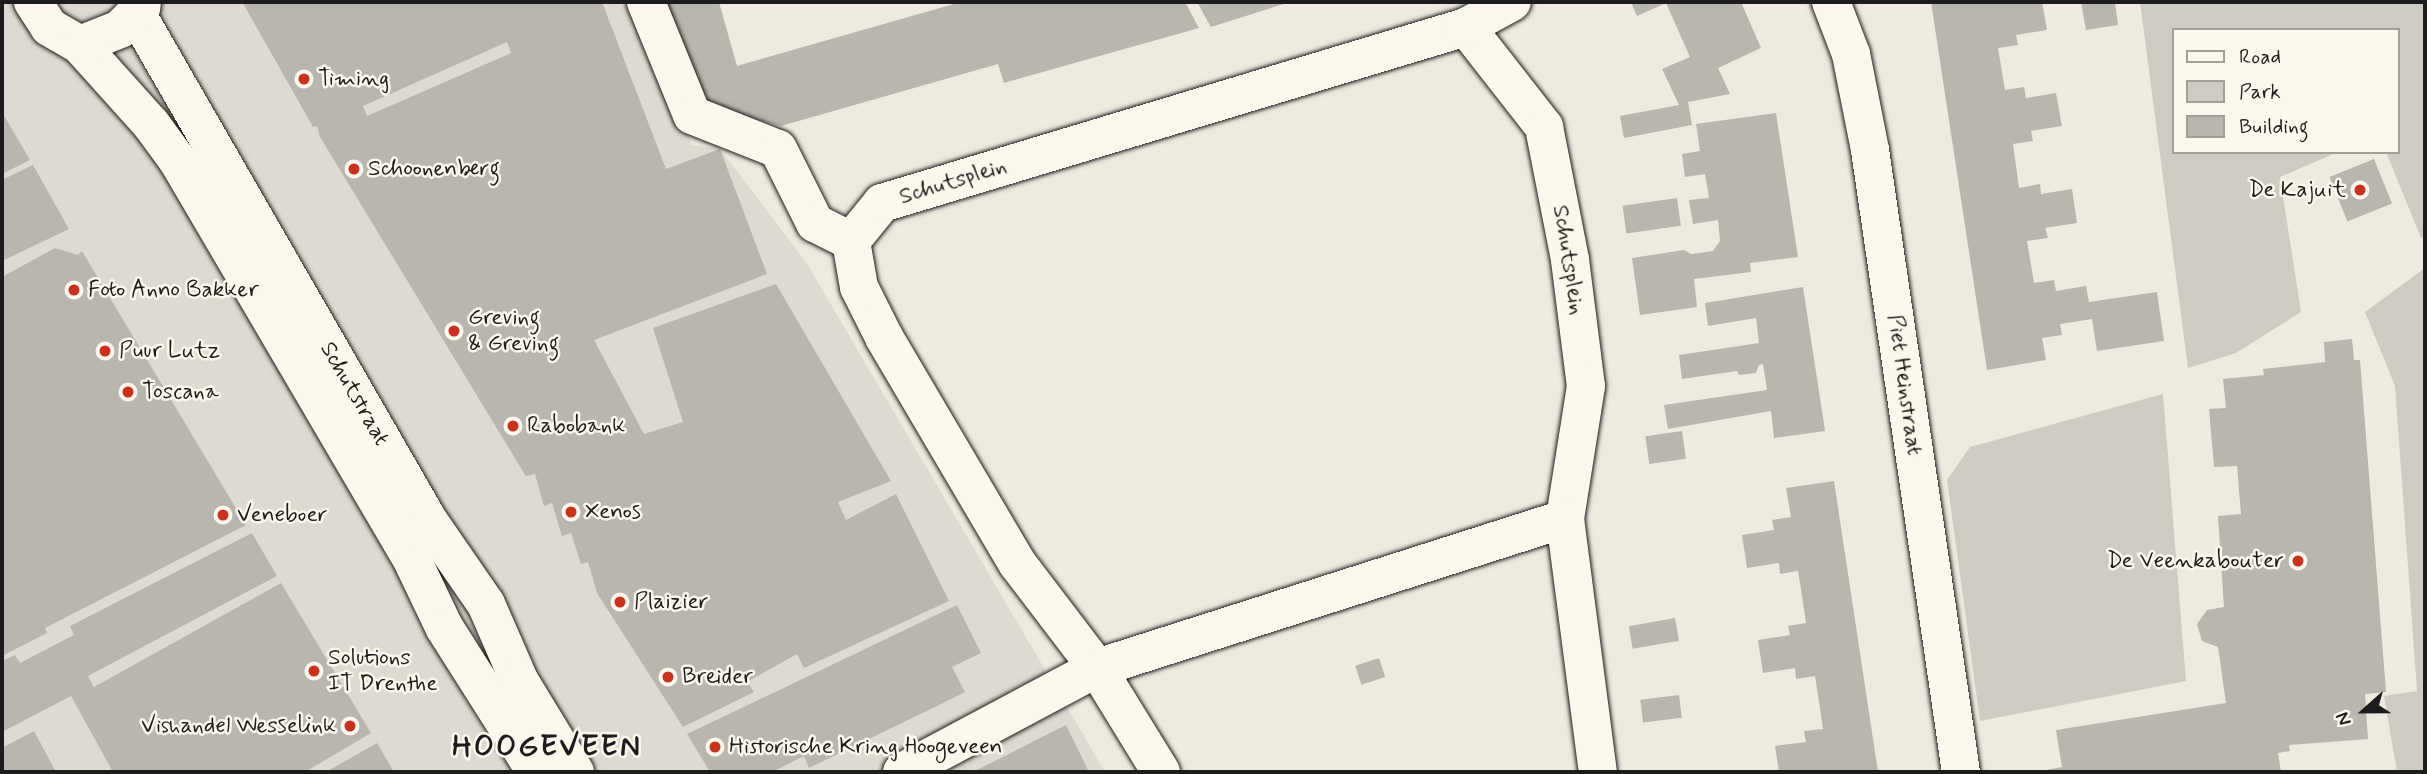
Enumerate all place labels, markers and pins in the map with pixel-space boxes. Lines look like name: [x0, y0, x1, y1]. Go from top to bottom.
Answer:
place label: Timing: [318, 65, 389, 93]
marker: Timing: [296, 71, 312, 87]
place label: Schoonenberg: [368, 155, 500, 183]
marker: Schoonenberg: [346, 161, 362, 177]
place label: De Kajuit: [2252, 176, 2346, 204]
marker: De Kajuit: [2352, 182, 2368, 198]
place label: Foto Anno Bakker: [88, 276, 257, 304]
marker: Foto Anno Bakker: [66, 282, 82, 298]
place label: Greving & Greving: [468, 304, 559, 358]
marker: Greving & Greving: [446, 323, 462, 339]
place label: Puur Lutz: [119, 337, 212, 365]
marker: Puur Lutz: [97, 343, 113, 359]
place label: Toscana: [142, 378, 219, 406]
marker: Toscana: [120, 384, 136, 400]
place label: Rabobank: [527, 412, 625, 440]
marker: Rabobank: [505, 418, 521, 434]
place label: Xenos: [585, 498, 641, 526]
place label: Veneboer: [237, 501, 327, 529]
marker: Xenos: [563, 504, 579, 520]
marker: Veneboer: [215, 507, 231, 523]
place label: De Veenkabouter: [2120, 547, 2284, 575]
marker: De Veenkabouter: [2290, 553, 2306, 569]
place label: Plaizier: [634, 588, 708, 616]
marker: Plaizier: [612, 594, 628, 610]
place label: Solutions IT Drenthe: [328, 644, 444, 698]
marker: Solutions IT Drenthe: [306, 663, 322, 679]
place label: Breider: [682, 663, 753, 691]
marker: Breider: [660, 669, 676, 685]
place label: Vishandel Wesselink: [142, 712, 336, 740]
marker: Vishandel Wesselink: [342, 718, 358, 734]
place label: Historische Kring Hoogeveen: [729, 733, 1002, 761]
marker: Historische Kring Hoogeveen: [707, 739, 723, 755]

